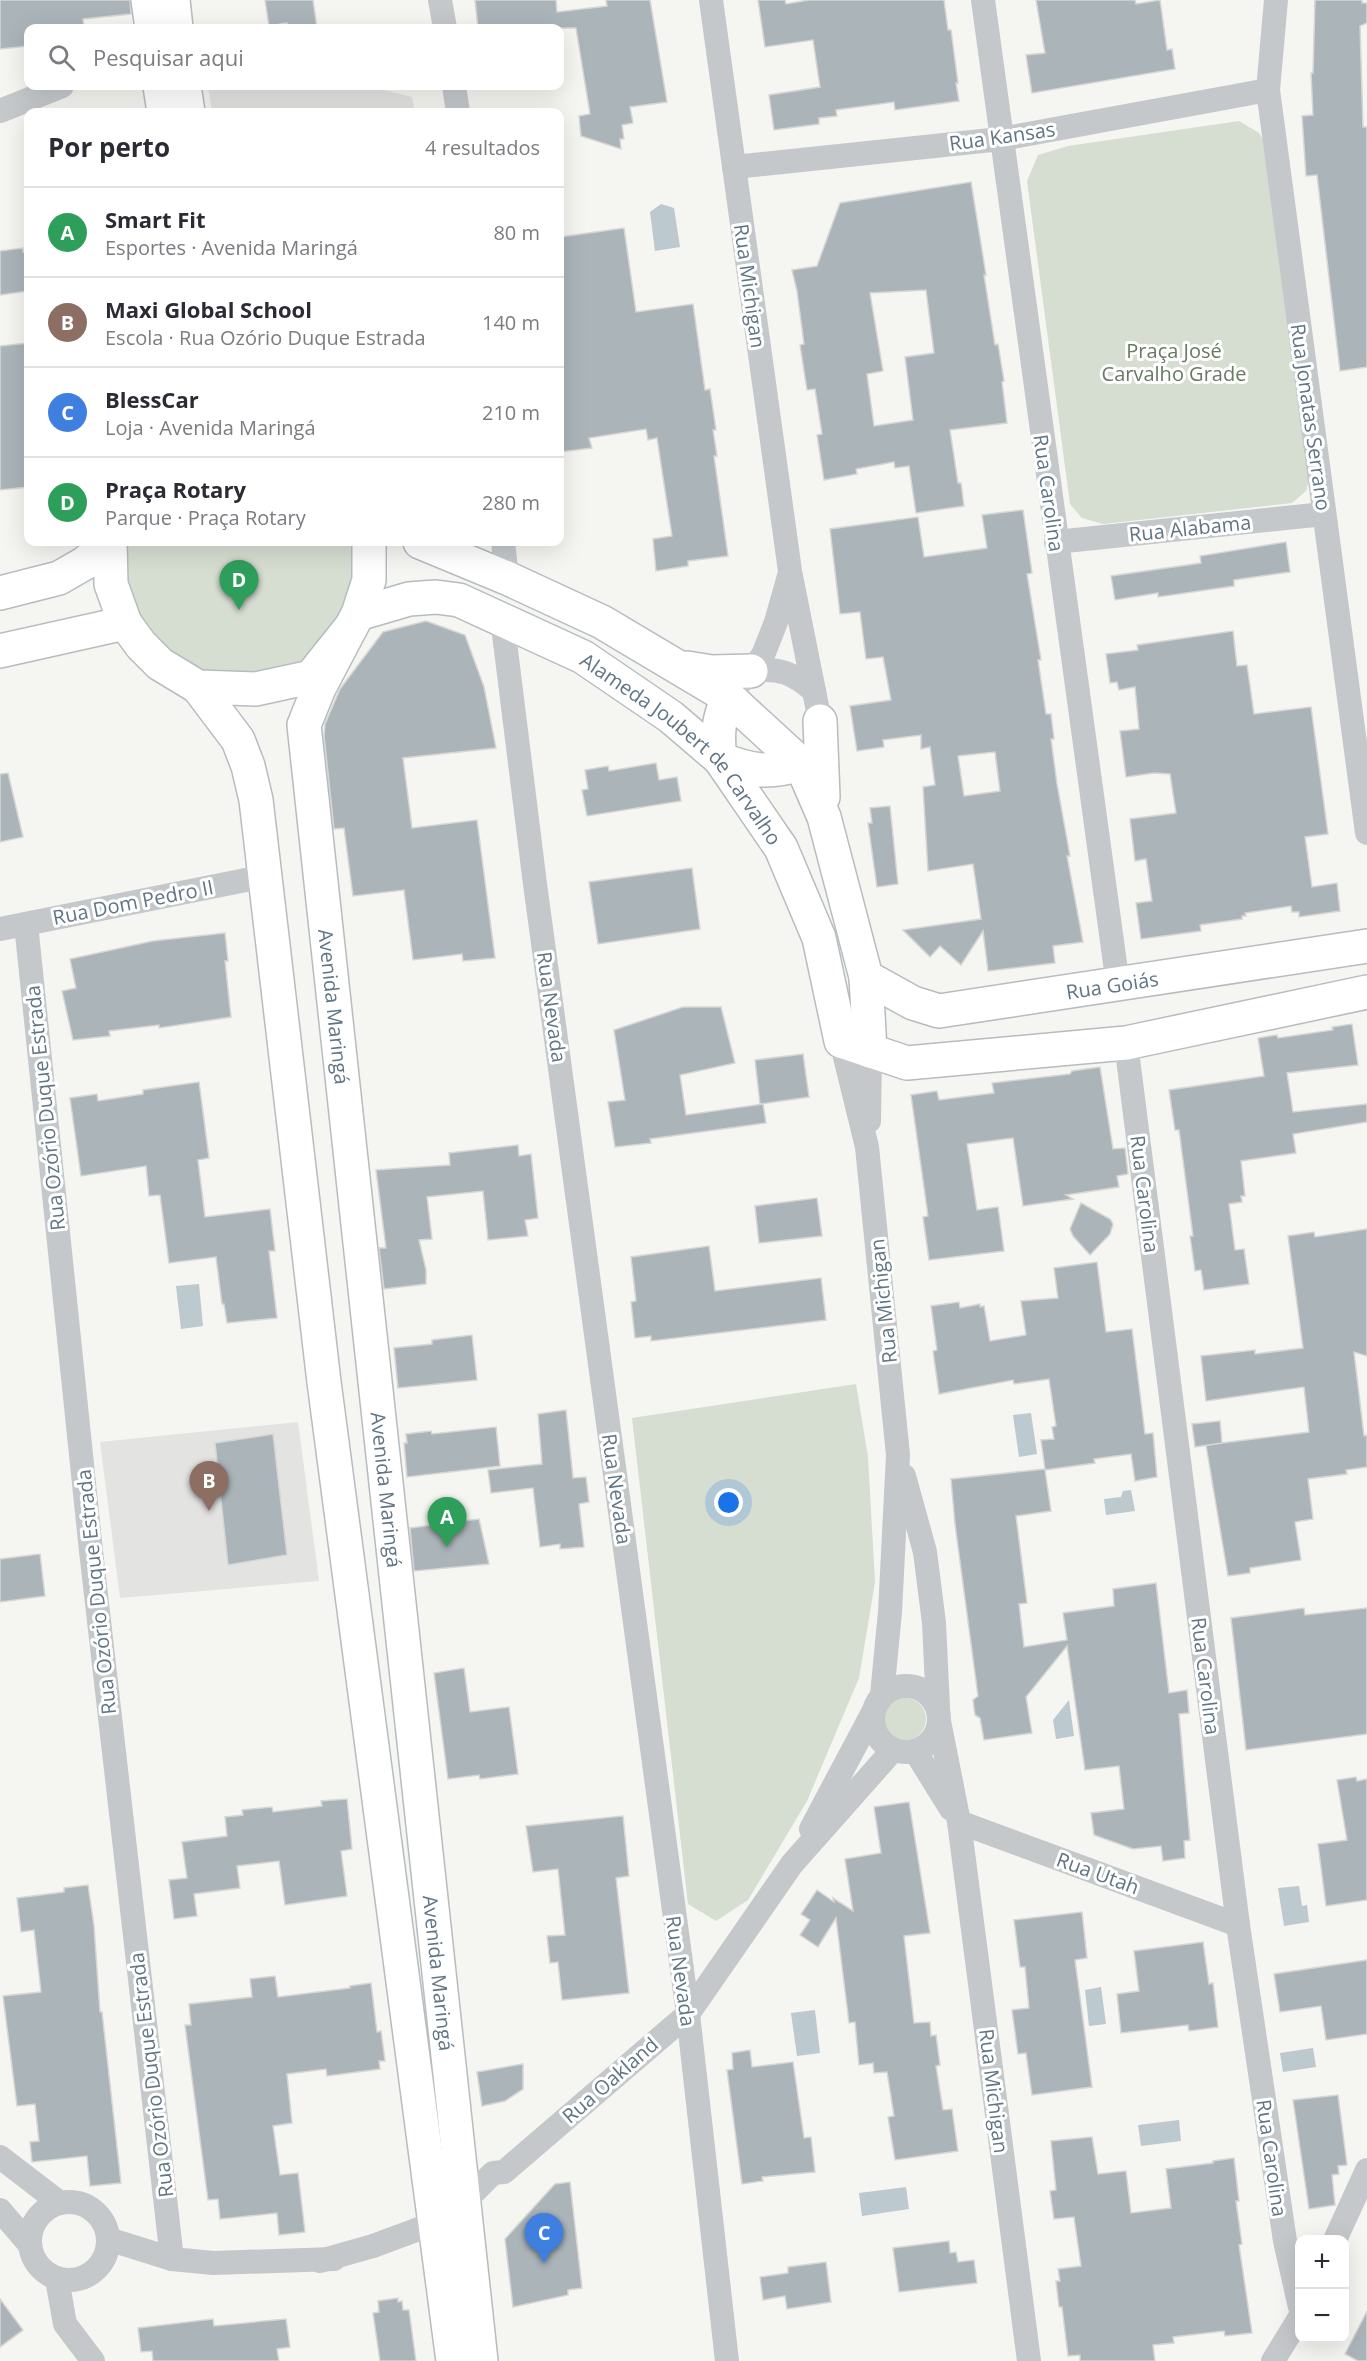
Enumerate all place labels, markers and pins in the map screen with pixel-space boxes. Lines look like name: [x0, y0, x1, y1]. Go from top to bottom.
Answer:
pin: D: [220, 560, 258, 610]
pin: B: [190, 1462, 228, 1511]
pin: A: [428, 1498, 466, 1547]
pin: C: [524, 2214, 564, 2263]

